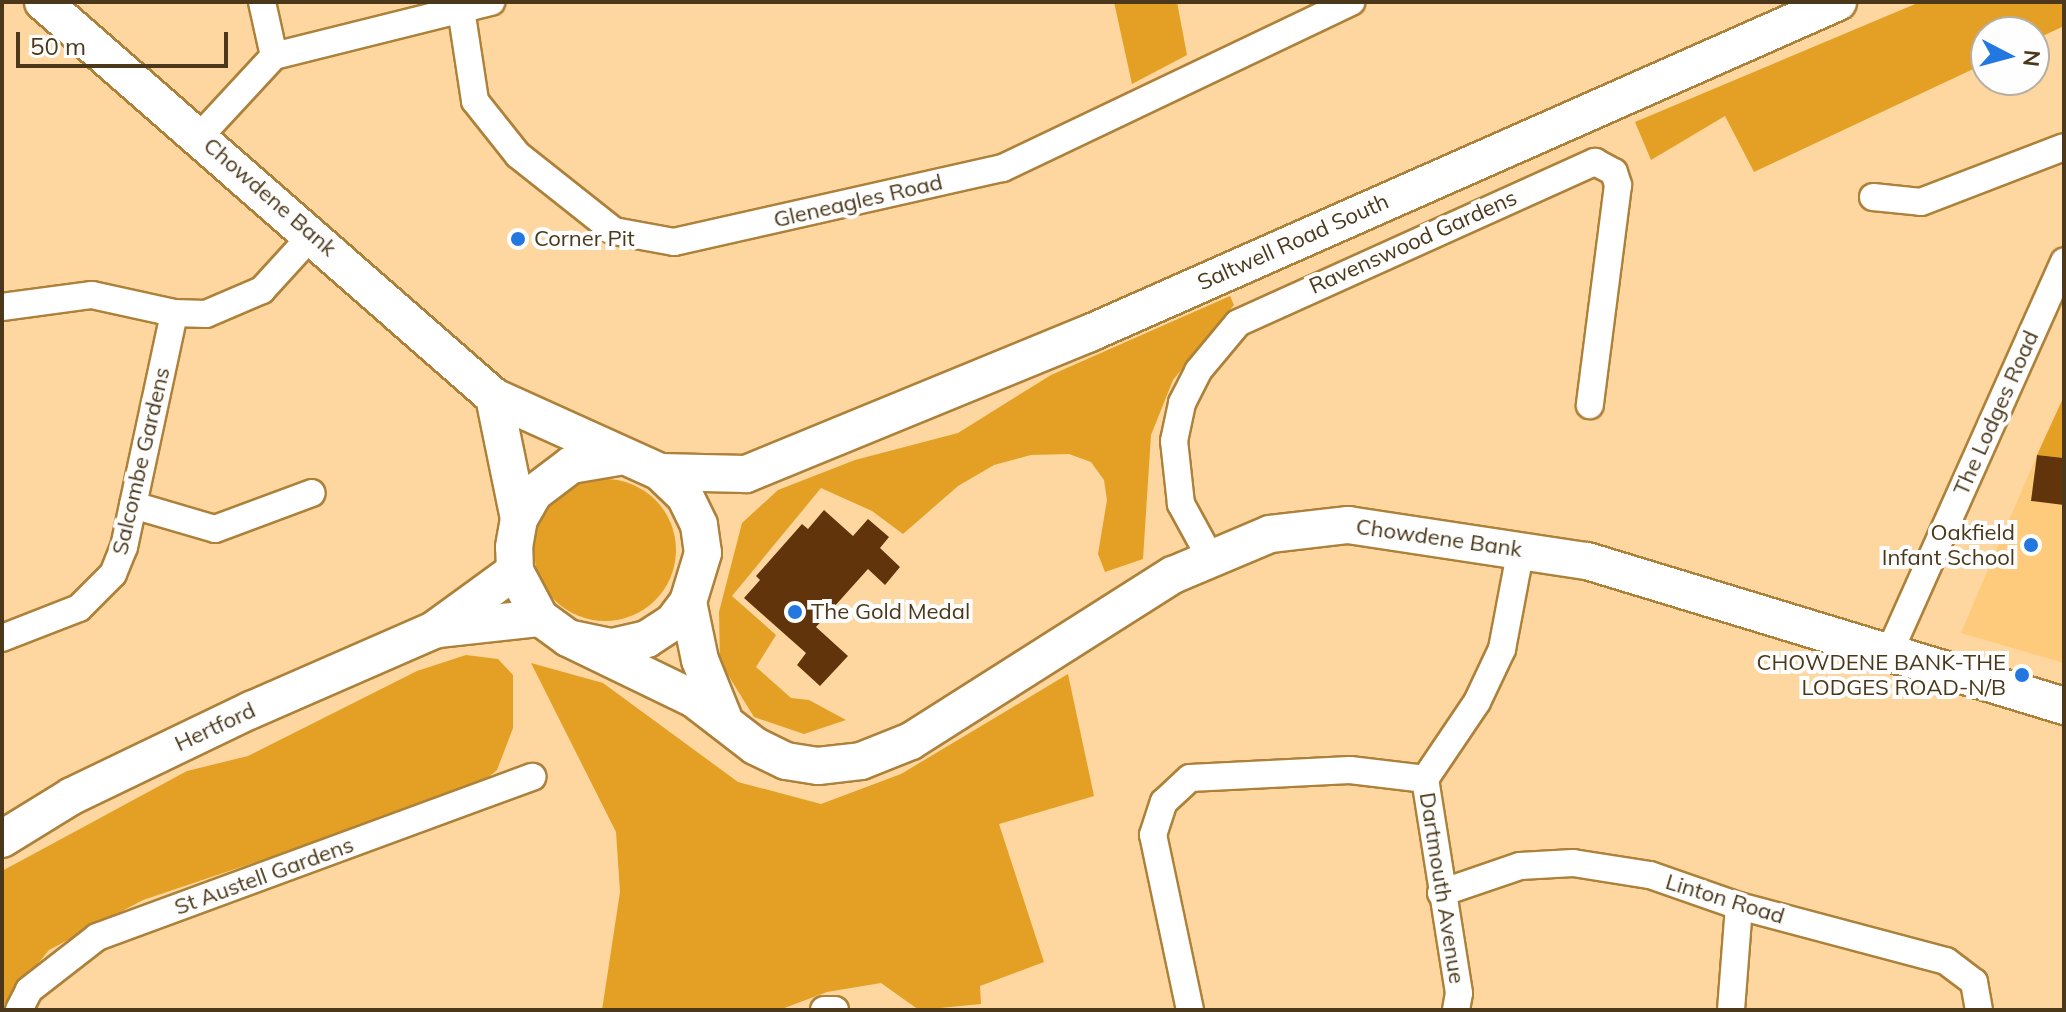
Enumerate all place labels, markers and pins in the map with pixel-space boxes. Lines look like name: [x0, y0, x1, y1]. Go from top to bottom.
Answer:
place label: Corner Pit: [534, 226, 635, 252]
marker: Corner Pit: [509, 230, 527, 248]
place label: Oakfield Infant School: [1882, 519, 2015, 570]
marker: Oakfield Infant School: [2022, 536, 2040, 554]
place label: The Gold Medal: [811, 599, 970, 625]
marker: The Gold Medal: [786, 603, 804, 621]
place label: CHOWDENE BANK-THE LODGES ROAD-N/B: [1756, 649, 2006, 700]
marker: CHOWDENE BANK-THE LODGES ROAD-N/B: [2013, 666, 2031, 684]

